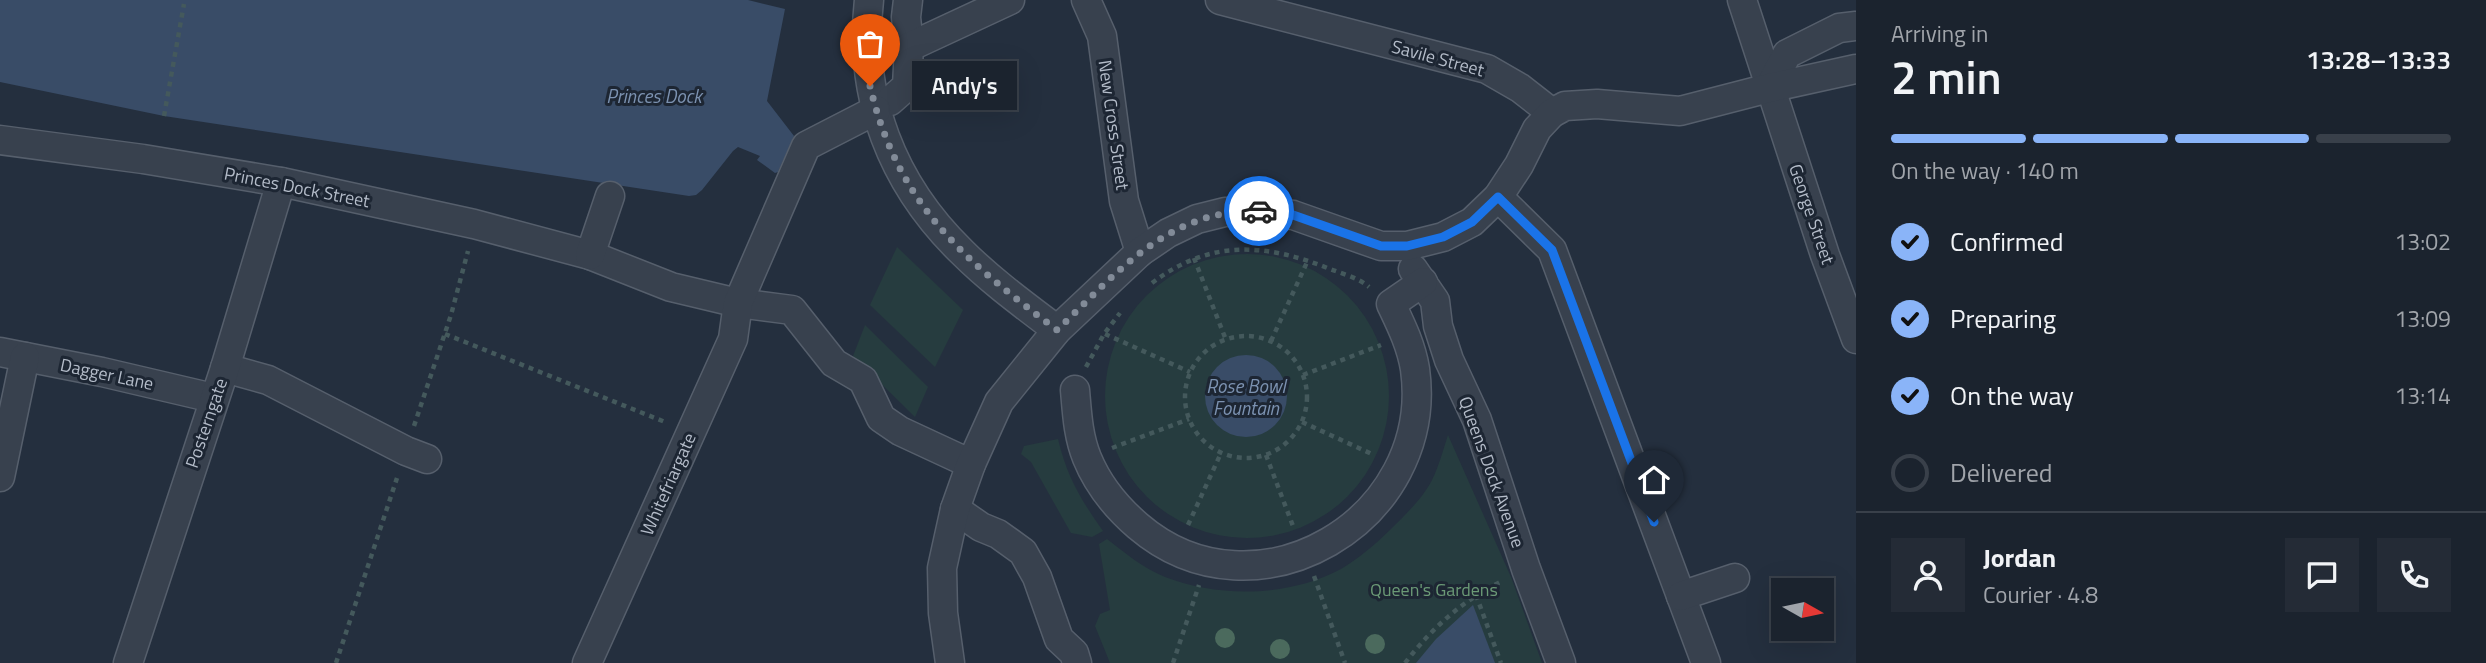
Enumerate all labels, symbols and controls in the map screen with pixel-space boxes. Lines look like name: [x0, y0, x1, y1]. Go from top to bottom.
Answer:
pin: [840, 14, 900, 86]
text: Arriving in: [1891, 16, 1988, 51]
icon: bag: [851, 25, 889, 63]
street label: Savile Street: [1389, 33, 1488, 83]
text: 13:28–13:33: [2306, 40, 2451, 79]
text: 2 min: [1891, 42, 2002, 112]
street label: New Cross Street: [1092, 58, 1137, 192]
callout: Andy's: [912, 62, 1017, 110]
text: Andy's: [931, 68, 998, 103]
water label: Princes Dock: [606, 81, 704, 110]
text: On the way · 140 m: [1891, 153, 2079, 188]
street label: Princes Dock Street: [222, 160, 373, 214]
street label: George Street: [1782, 160, 1842, 268]
courier: [1224, 176, 1294, 246]
icon: car: [1240, 192, 1278, 230]
text: Confirmed: [1950, 222, 2064, 261]
icon: check: [1891, 223, 1929, 261]
text: 13:02: [2394, 224, 2451, 259]
text: Preparing: [1950, 299, 2056, 338]
icon: check: [1891, 300, 1929, 338]
text: 13:09: [2394, 301, 2451, 336]
street label: Dagger Lane: [58, 351, 156, 397]
water label: Rose Bowl Fountain: [1206, 371, 1288, 422]
street label: Posterngate: [178, 374, 234, 472]
text: On the way: [1950, 376, 2074, 415]
icon: check: [1891, 377, 1929, 415]
text: 13:14: [2394, 378, 2451, 413]
street label: Queens Dock Avenue: [1452, 392, 1532, 552]
street label: Whitefriargate: [633, 428, 703, 540]
pin: [1624, 450, 1684, 522]
text: Delivered: [1950, 453, 2053, 492]
icon: home: [1635, 461, 1673, 499]
button: person: [1891, 538, 1965, 612]
text: Jordan: [1983, 538, 2056, 577]
button: chat: [2285, 538, 2359, 612]
button: phone: [2377, 538, 2451, 612]
park label: Queen's Gardens: [1370, 576, 1498, 603]
text: Courier · 4.8: [1983, 577, 2098, 612]
north arrow: [1771, 578, 1834, 640]
map controls: [1771, 578, 1834, 641]

